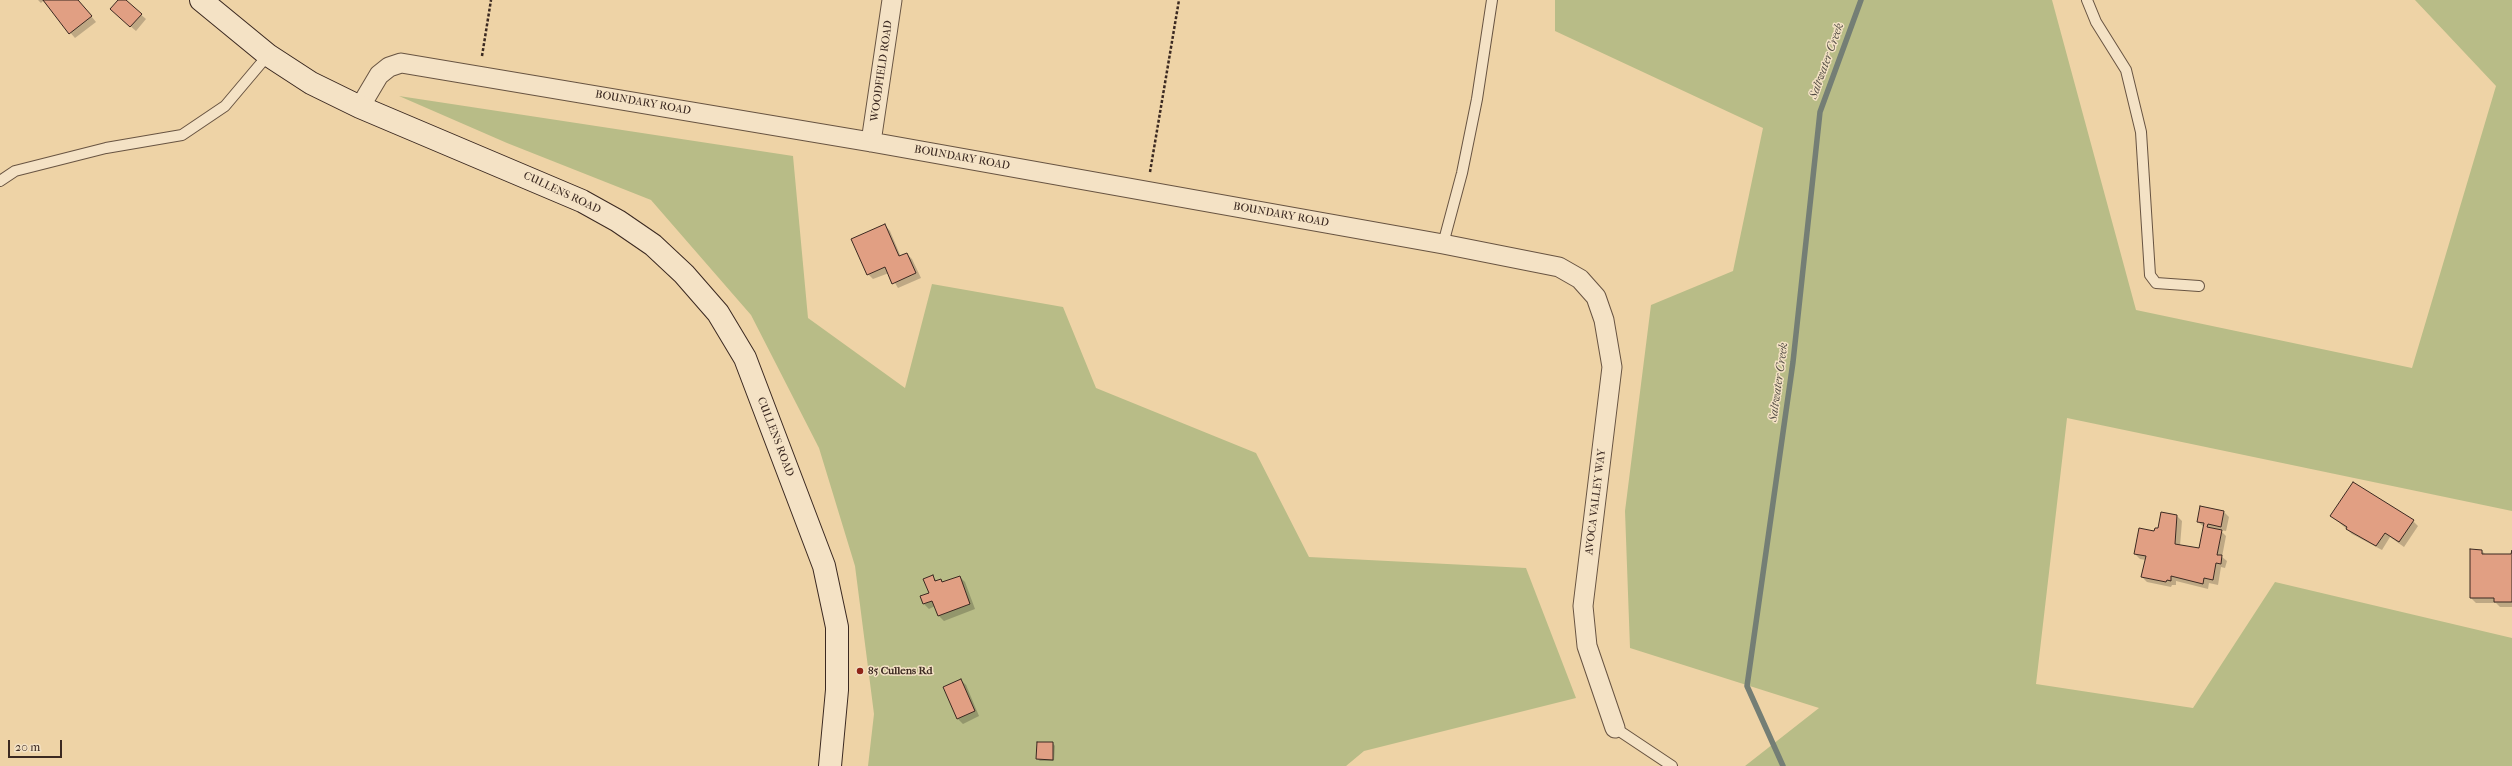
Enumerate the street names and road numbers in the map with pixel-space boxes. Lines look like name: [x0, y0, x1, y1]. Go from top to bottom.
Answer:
street label: WOODFIELD ROAD: [868, 20, 896, 122]
street label: BOUNDARY ROAD: [594, 88, 692, 118]
street label: BOUNDARY ROAD: [913, 143, 1011, 173]
street label: CULLENS ROAD: [521, 169, 603, 217]
street label: BOUNDARY ROAD: [1232, 200, 1330, 230]
street label: CULLENS ROAD: [754, 395, 796, 479]
street label: AVOCA VALLEY WAY: [1583, 448, 1609, 556]

